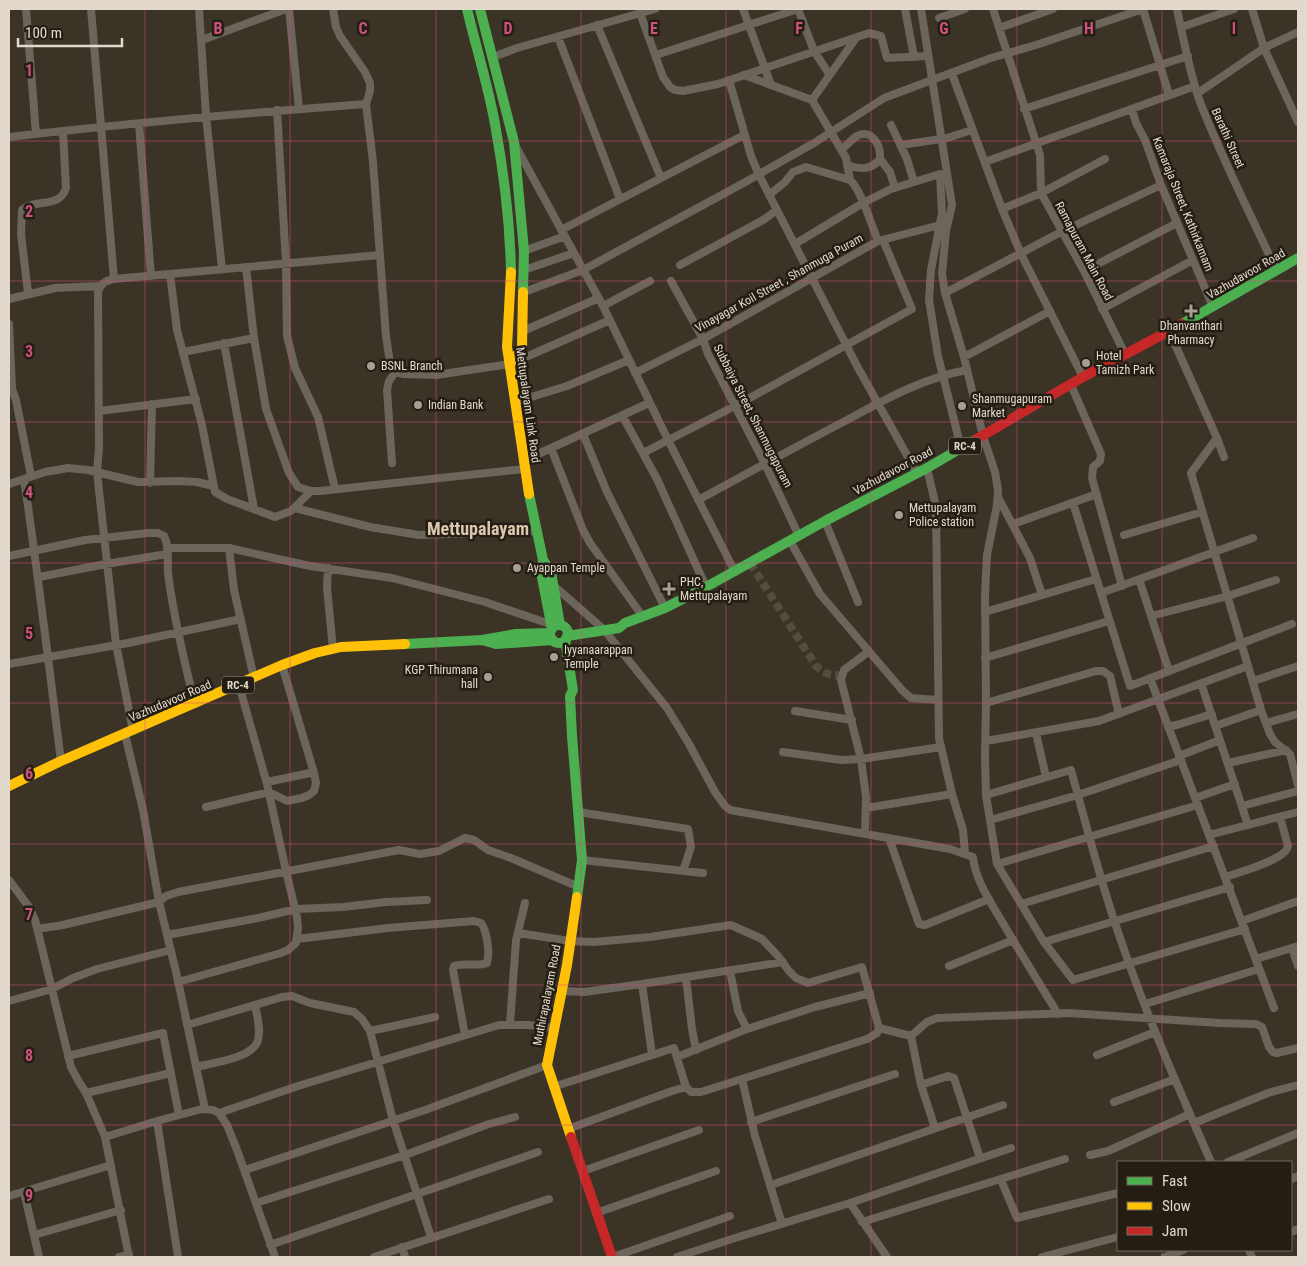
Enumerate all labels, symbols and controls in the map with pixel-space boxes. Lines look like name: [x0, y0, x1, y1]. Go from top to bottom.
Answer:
scale bar: [18, 15, 121, 47]
text: B: [214, 19, 223, 38]
text: C: [358, 19, 368, 38]
text: D: [503, 19, 513, 38]
text: E: [650, 19, 658, 38]
text: F: [795, 19, 803, 38]
text: G: [939, 19, 949, 38]
text: H: [1084, 19, 1094, 38]
text: I: [1232, 19, 1236, 38]
text: 100 m: [25, 24, 62, 42]
text: 1: [25, 61, 33, 80]
street label: Barathi Street: [1208, 106, 1248, 171]
street label: Kamaraja Street, Kathirkamam: [1150, 135, 1216, 273]
street label: Ramapuram Main Road: [1052, 199, 1116, 303]
text: 2: [25, 202, 33, 221]
street label: Vinayagar Koil Street , Shanmuga Puram: [693, 231, 865, 335]
street label: Vazhudavoor Road: [1204, 246, 1288, 302]
marker: Dhanvanthari Pharmacy: [1185, 305, 1197, 317]
place label: Dhanvanthari Pharmacy: [1160, 319, 1222, 347]
text: 3: [25, 342, 33, 361]
street label: Subbaiya Street, Shanmugapuram: [711, 342, 795, 490]
street label: Mettupalayam Link Road: [513, 346, 543, 464]
place label: Hotel Tamizh Park: [1096, 349, 1155, 377]
marker: Hotel Tamizh Park: [1080, 357, 1092, 369]
place label: BSNL Branch: [381, 359, 443, 373]
marker: BSNL Branch: [365, 360, 377, 372]
place label: Shanmugapuram Market: [972, 392, 1052, 420]
place label: Indian Bank: [428, 398, 484, 412]
marker: Indian Bank: [412, 399, 424, 411]
marker: Shanmugapuram Market: [956, 400, 968, 412]
road number: RC-4: [949, 438, 981, 454]
street label: Vazhudavoor Road: [851, 444, 935, 498]
text: 4: [25, 483, 33, 502]
place label: Mettupalayam Police station: [909, 501, 976, 529]
marker: Mettupalayam Police station: [893, 509, 905, 521]
district label: Mettupalayam: [427, 518, 529, 539]
place label: Ayappan Temple: [527, 561, 605, 575]
marker: Ayappan Temple: [511, 562, 523, 574]
place label: PHC, Mettupalayam: [680, 575, 747, 603]
marker: PHC, Mettupalayam: [662, 582, 676, 596]
text: 5: [25, 624, 33, 643]
place label: Iyyanaarappan Temple: [564, 643, 633, 671]
marker: Iyyanaarappan Temple: [548, 651, 560, 663]
place label: KGP Thirumana hall: [405, 663, 478, 691]
marker: KGP Thirumana hall: [482, 671, 494, 683]
road number: RC-4: [222, 676, 254, 694]
street label: Vazhudavoor Road: [127, 677, 213, 725]
text: 6: [25, 764, 33, 783]
text: 7: [25, 905, 33, 924]
street label: Muthirapalayam Road: [530, 943, 564, 1047]
text: 8: [25, 1046, 33, 1065]
legend: [1117, 1161, 1292, 1251]
text: Fast: [1162, 1172, 1187, 1190]
text: 9: [25, 1186, 33, 1205]
text: Slow: [1162, 1197, 1191, 1215]
text: Jam: [1162, 1222, 1188, 1240]

